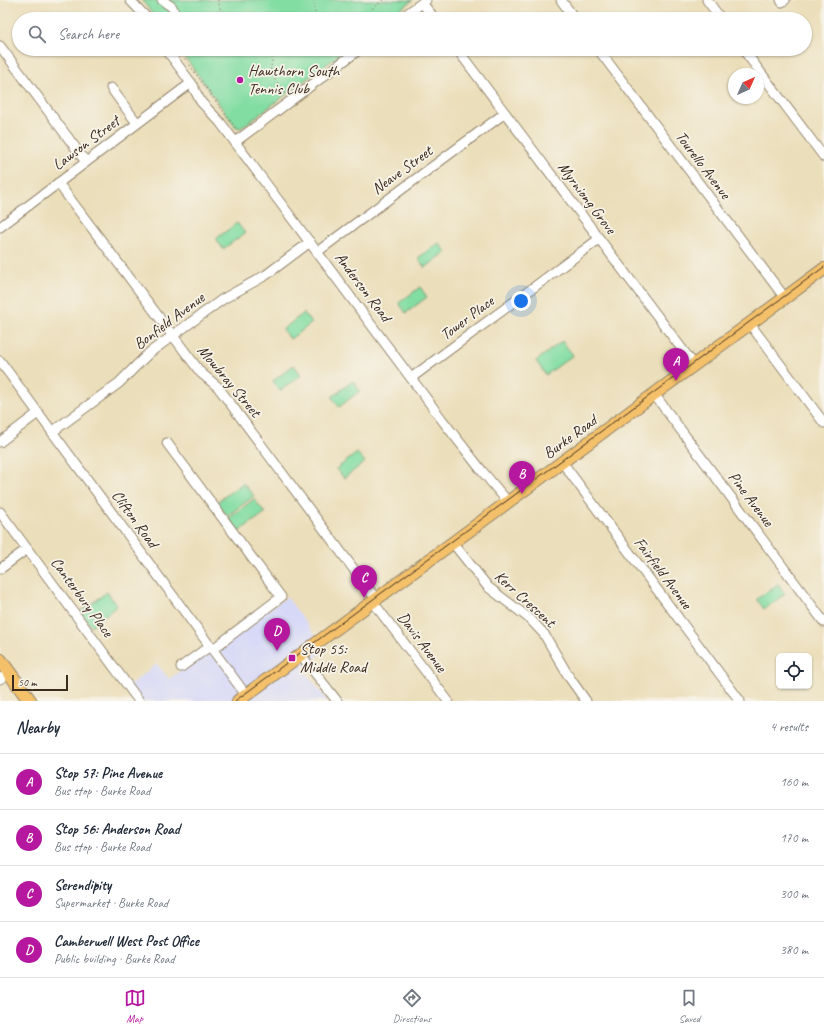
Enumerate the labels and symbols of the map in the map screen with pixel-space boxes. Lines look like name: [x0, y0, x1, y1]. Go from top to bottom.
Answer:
place label: Hawthorn South Tennis Club: [248, 61, 341, 99]
north arrow: [728, 68, 764, 104]
marker: Hawthorn South Tennis Club: [235, 75, 245, 85]
street label: Lawson Street: [48, 110, 126, 175]
street label: Tourello Avenue: [671, 127, 736, 204]
street label: Neave Street: [368, 140, 438, 199]
street label: Myrniong Grove: [553, 158, 622, 239]
street label: Anderson Road: [330, 248, 397, 328]
street label: Bonfield Avenue: [130, 287, 210, 354]
street label: Tower Place: [436, 290, 499, 345]
your location: [511, 291, 531, 311]
street label: Mowbray Street: [193, 341, 266, 423]
pin: A: [663, 348, 689, 381]
street label: Burke Road: [539, 409, 603, 463]
pin: B: [509, 461, 535, 494]
street label: Pine Avenue: [724, 468, 779, 532]
street label: Clifton Road: [107, 486, 164, 554]
street label: Fairfield Avenue: [630, 533, 698, 614]
street label: Canterbury Place: [46, 553, 119, 642]
pin: C: [351, 565, 377, 598]
street label: Kerr Crescent: [490, 566, 561, 633]
street label: Davis Avenue: [393, 608, 452, 677]
pin: D: [264, 618, 290, 651]
place label: Stop 55: Middle Road: [300, 639, 369, 677]
marker: Stop 55: Middle Road: [287, 653, 297, 663]
scale bar: [12, 673, 68, 692]

